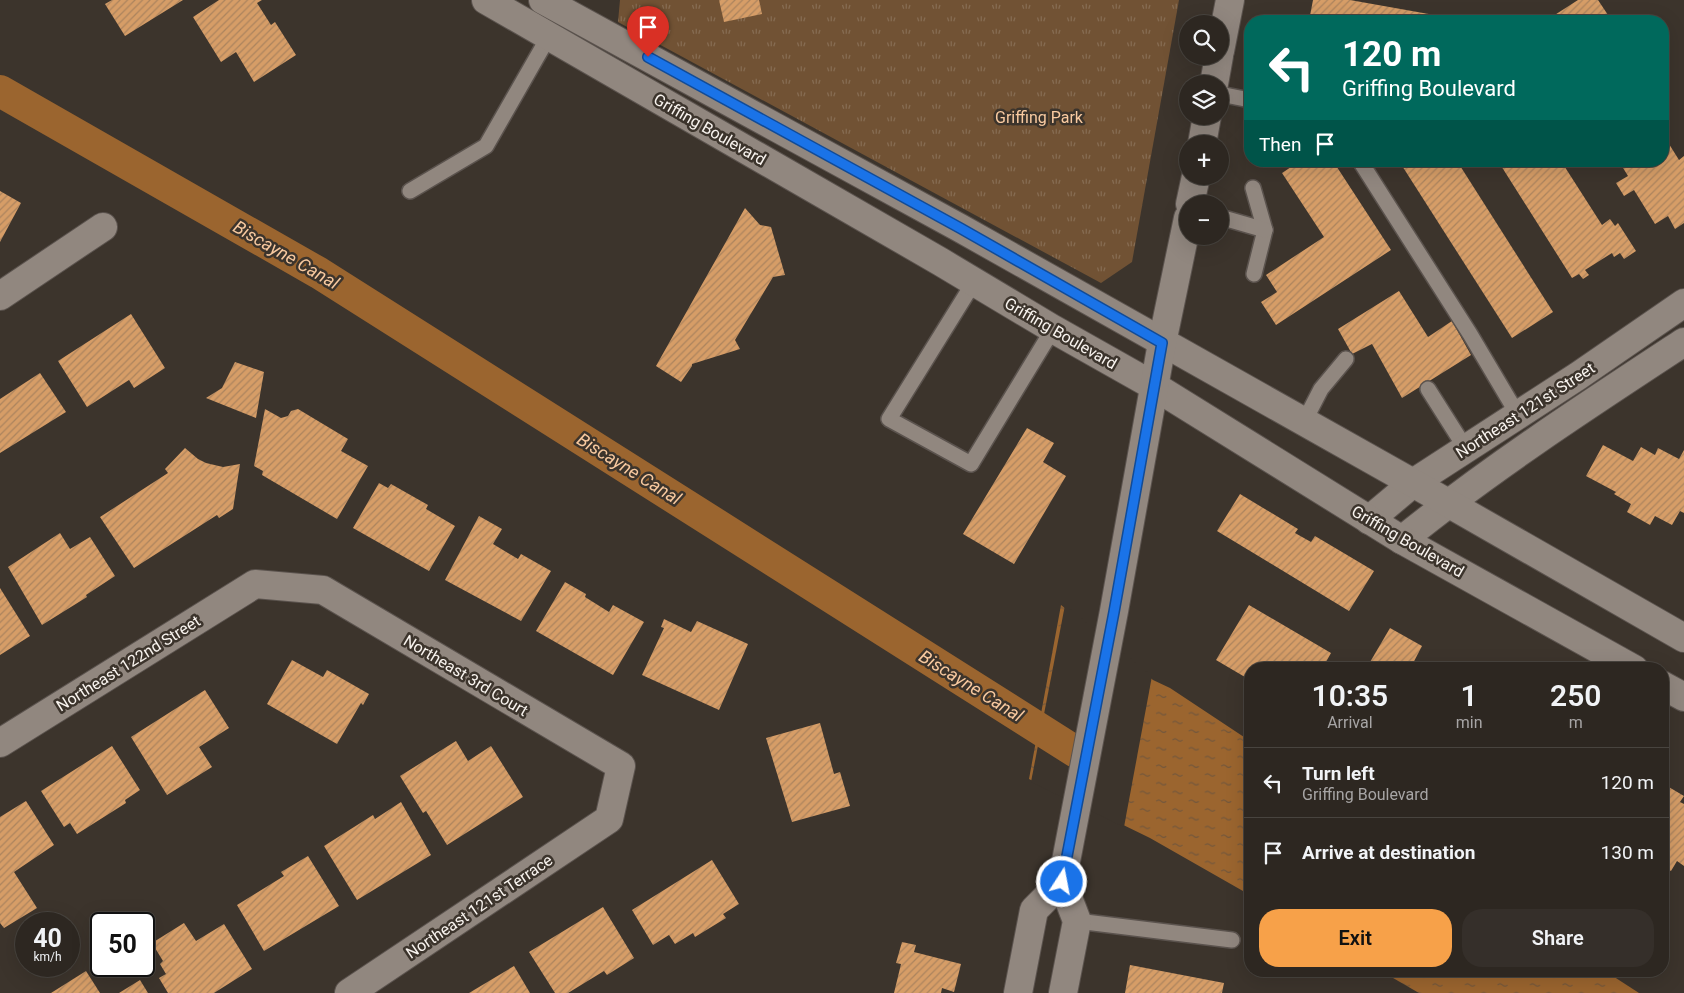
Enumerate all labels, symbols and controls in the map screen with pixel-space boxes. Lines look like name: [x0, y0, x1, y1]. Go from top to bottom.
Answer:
pin: [627, 6, 669, 57]
icon: arrive: [634, 13, 662, 41]
map controls: [1179, 15, 1229, 245]
button: search: [1179, 15, 1229, 65]
text: 120 m: [1342, 34, 1441, 75]
icon: left: [1259, 35, 1324, 100]
button: layers: [1179, 75, 1229, 125]
text: Griffing Boulevard: [1342, 76, 1516, 101]
street label: Griffing Boulevard: [650, 90, 769, 169]
park label: Griffing Park: [995, 108, 1084, 127]
icon: arrive: [1311, 130, 1339, 158]
text: Then: [1259, 133, 1301, 156]
button: +: [1179, 135, 1229, 185]
button: −: [1179, 195, 1229, 245]
water label: Biscayne Canal: [230, 216, 343, 294]
street label: Griffing Boulevard: [1001, 294, 1120, 373]
street label: Northeast 121st Street: [1452, 358, 1598, 462]
water label: Biscayne Canal: [573, 428, 686, 509]
street label: Griffing Boulevard: [1348, 502, 1467, 581]
street label: Northeast 122nd Street: [53, 611, 204, 715]
street label: Northeast 3rd Court: [400, 631, 531, 720]
water label: Biscayne Canal: [915, 645, 1028, 726]
text: 10:35: [1312, 678, 1388, 713]
text: 1: [1461, 678, 1478, 713]
text: 250: [1550, 678, 1601, 713]
text: Arrival: [1327, 713, 1373, 732]
text: min: [1456, 713, 1483, 732]
text: m: [1569, 713, 1583, 732]
text: Turn left: [1302, 762, 1375, 785]
icon: left: [1259, 769, 1287, 797]
text: 120 m: [1601, 771, 1654, 794]
text: Griffing Boulevard: [1302, 785, 1428, 804]
icon: arrive: [1259, 839, 1287, 867]
text: Arrive at destination: [1302, 841, 1475, 864]
text: 130 m: [1601, 841, 1654, 864]
street label: Northeast 121st Terrace: [402, 850, 556, 963]
position arrow: [1035, 855, 1087, 907]
button: Exit: [1259, 909, 1452, 967]
button: Share: [1462, 909, 1654, 967]
speed limit sign: 50: [90, 912, 155, 977]
text: 40: [33, 924, 62, 953]
text: km/h: [33, 950, 62, 964]

